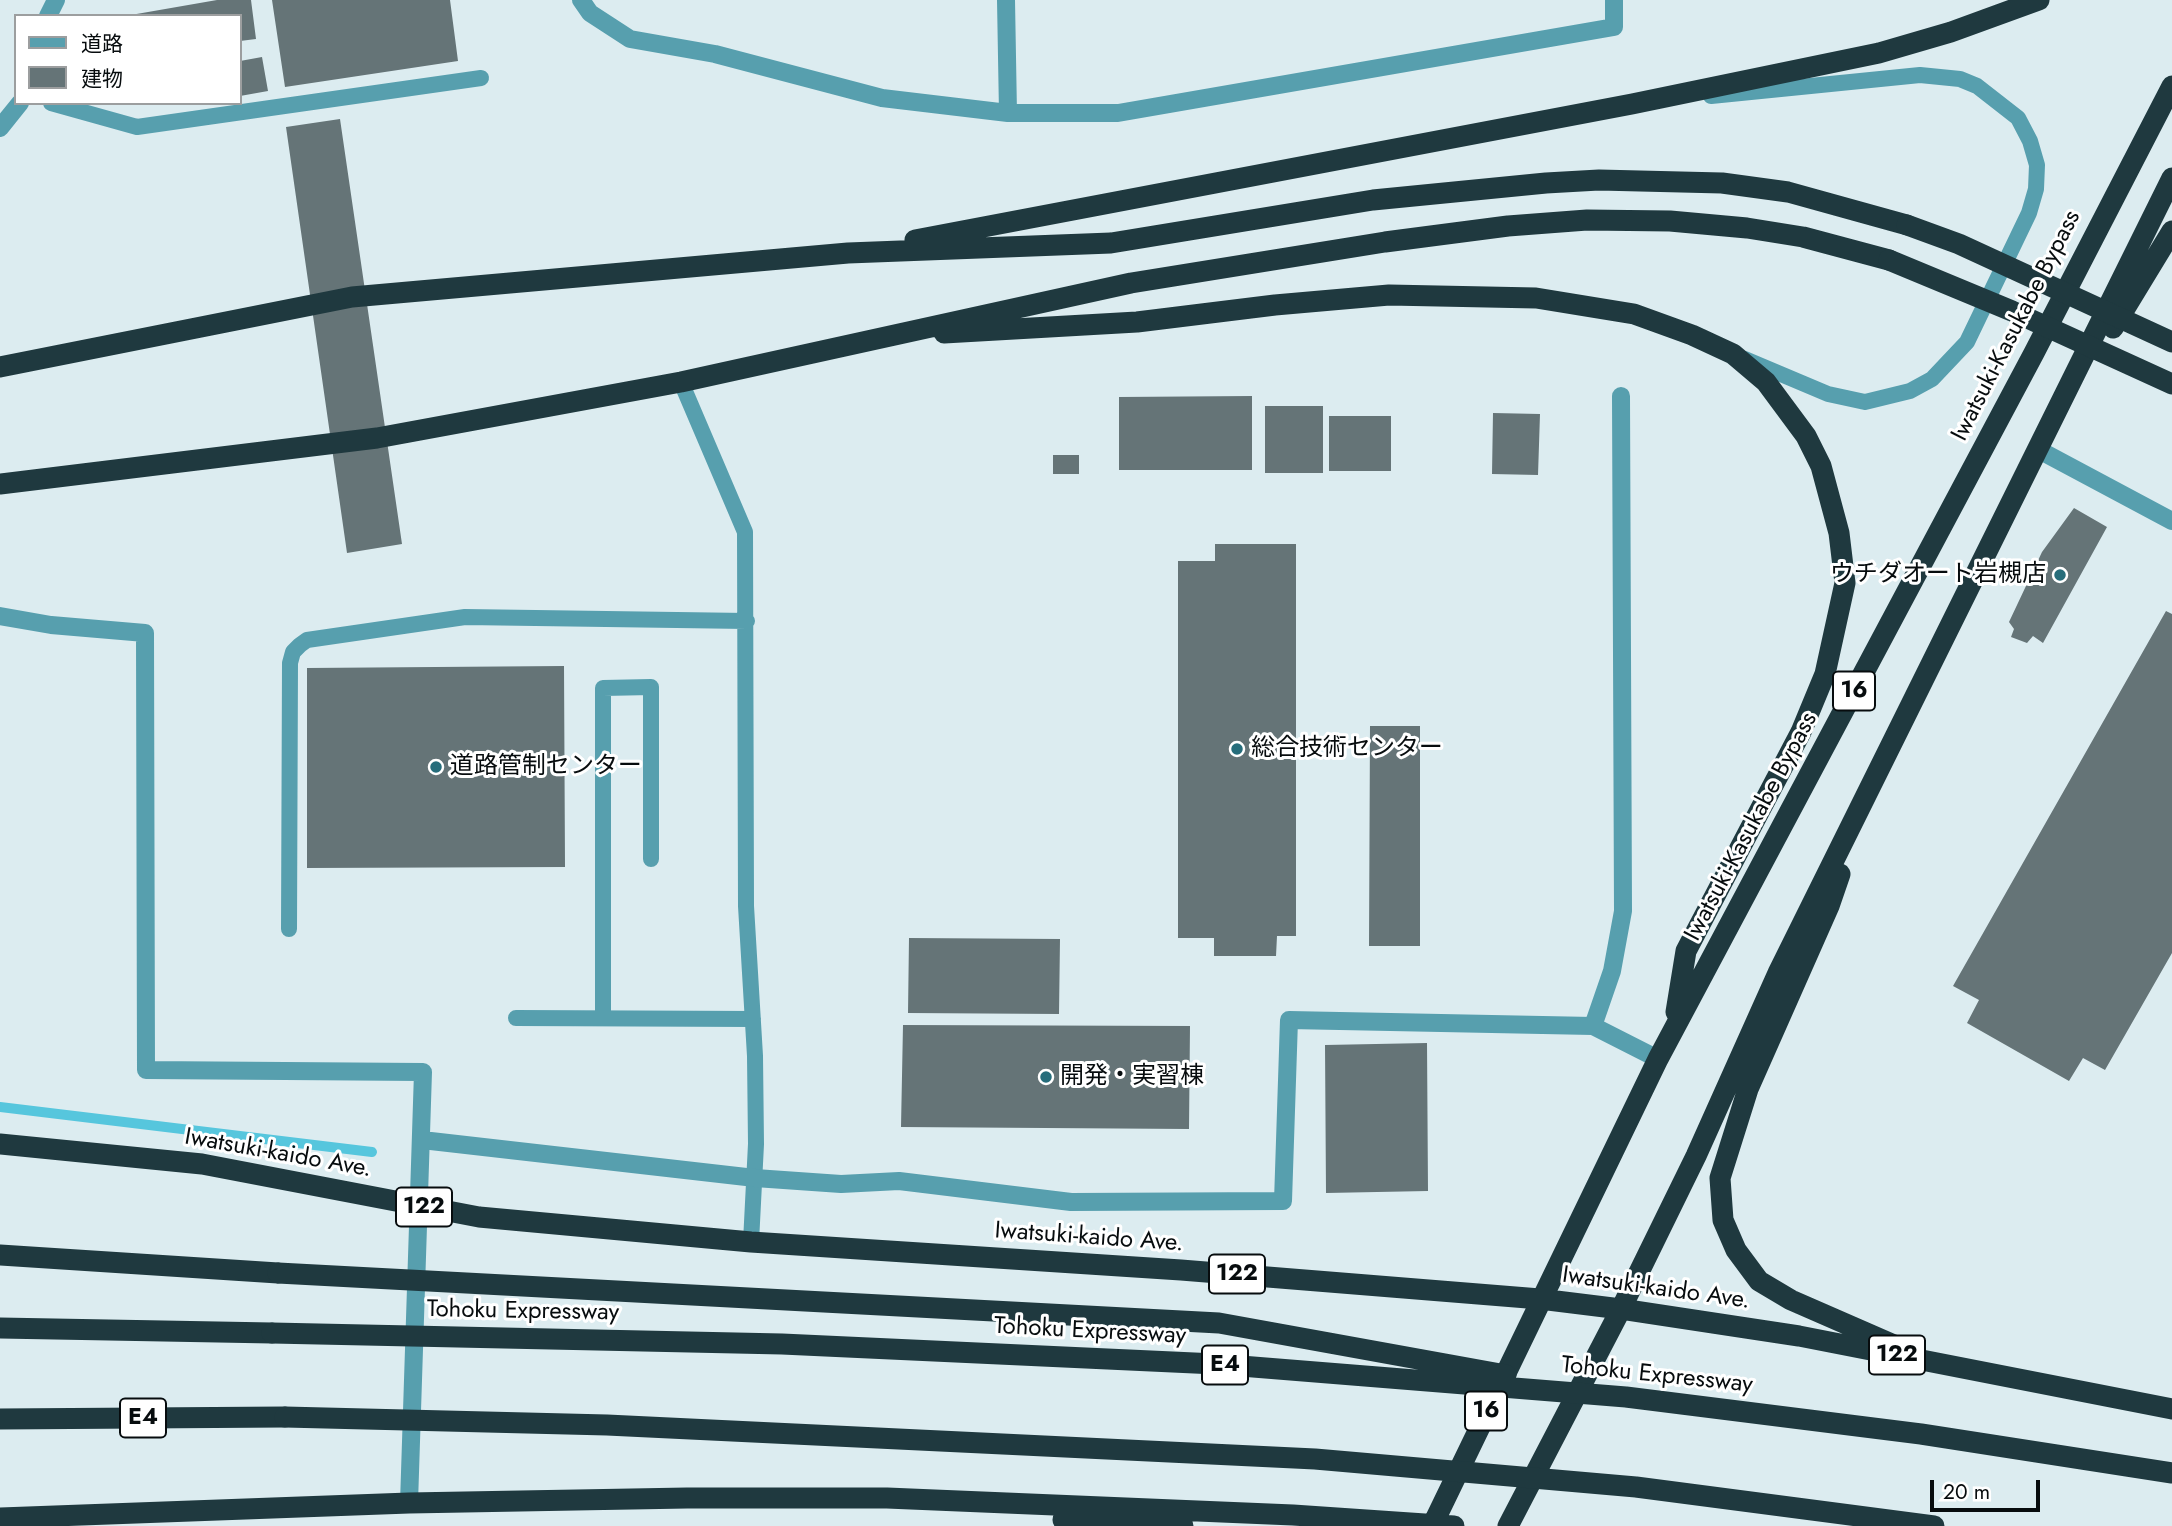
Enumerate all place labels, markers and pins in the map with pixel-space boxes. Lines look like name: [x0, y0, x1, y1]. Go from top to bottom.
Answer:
place label: ウチダオート岩槻店: [1830, 561, 2046, 589]
marker: ウチダオート岩槻店: [2052, 567, 2068, 583]
place label: 総合技術センター: [1251, 735, 1443, 763]
marker: 総合技術センター: [1229, 741, 1245, 757]
place label: 道路管制センター: [450, 753, 642, 781]
marker: 道路管制センター: [428, 759, 444, 775]
place label: 開発・実習棟: [1060, 1063, 1204, 1091]
marker: 開発・実習棟: [1038, 1069, 1054, 1085]

